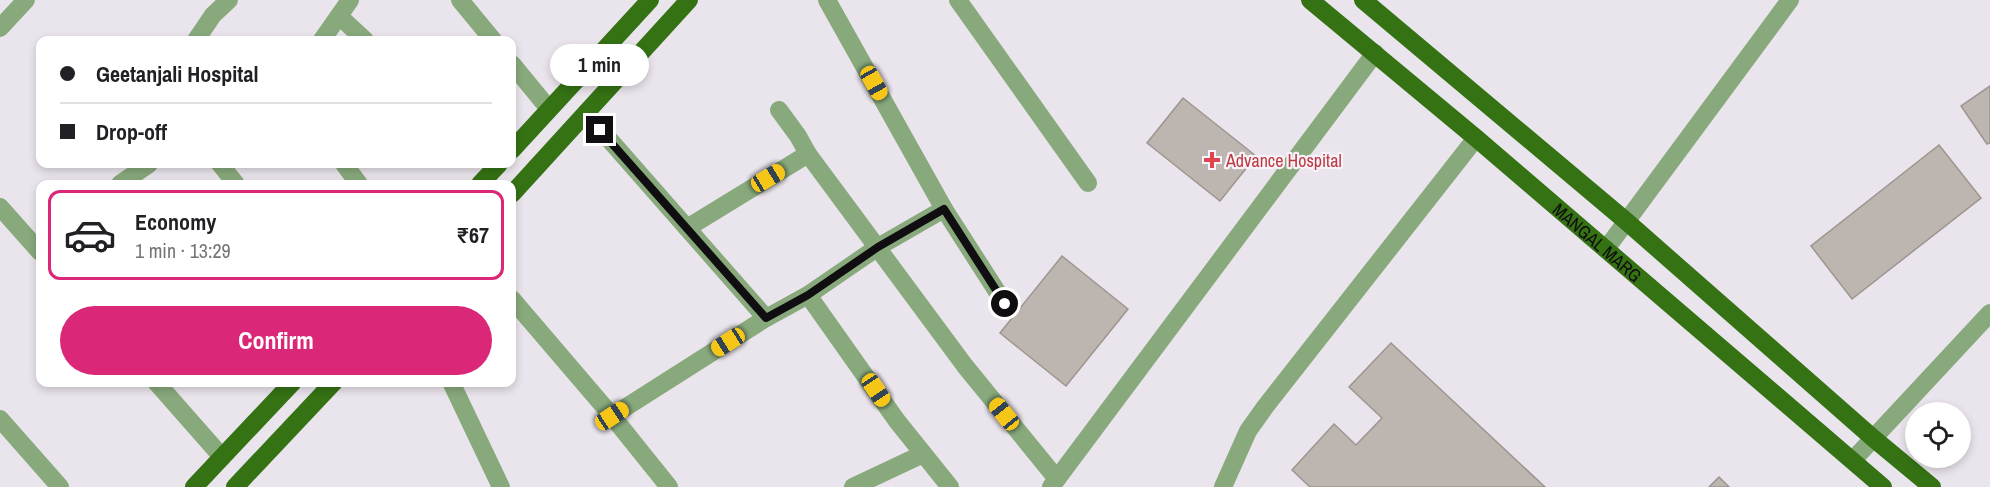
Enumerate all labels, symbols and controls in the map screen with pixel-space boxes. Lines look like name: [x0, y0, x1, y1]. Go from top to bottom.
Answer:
callout: 1 min: [550, 43, 650, 85]
text: 1 min: [578, 51, 621, 78]
text: Geetanjali Hospital: [96, 59, 258, 89]
car: [857, 63, 891, 103]
route end: [586, 116, 613, 143]
text: Drop-off: [96, 117, 167, 147]
place label: Advance Hospital: [1225, 148, 1342, 173]
marker: Advance Hospital: [1203, 151, 1221, 169]
car: [748, 161, 788, 195]
street label: MANGAL MARG: [1548, 197, 1648, 288]
text: Economy: [135, 207, 216, 237]
icon: car: [63, 208, 117, 262]
text: ₹67: [456, 220, 489, 250]
text: 1 min · 13:29: [135, 237, 231, 264]
route start: [991, 290, 1018, 317]
button: Confirm: [60, 306, 492, 375]
car: [708, 325, 748, 359]
car: [858, 370, 894, 410]
car: [986, 394, 1022, 434]
car: [592, 399, 632, 433]
map controls: [1905, 402, 1971, 468]
button: locate: [1905, 402, 1971, 468]

